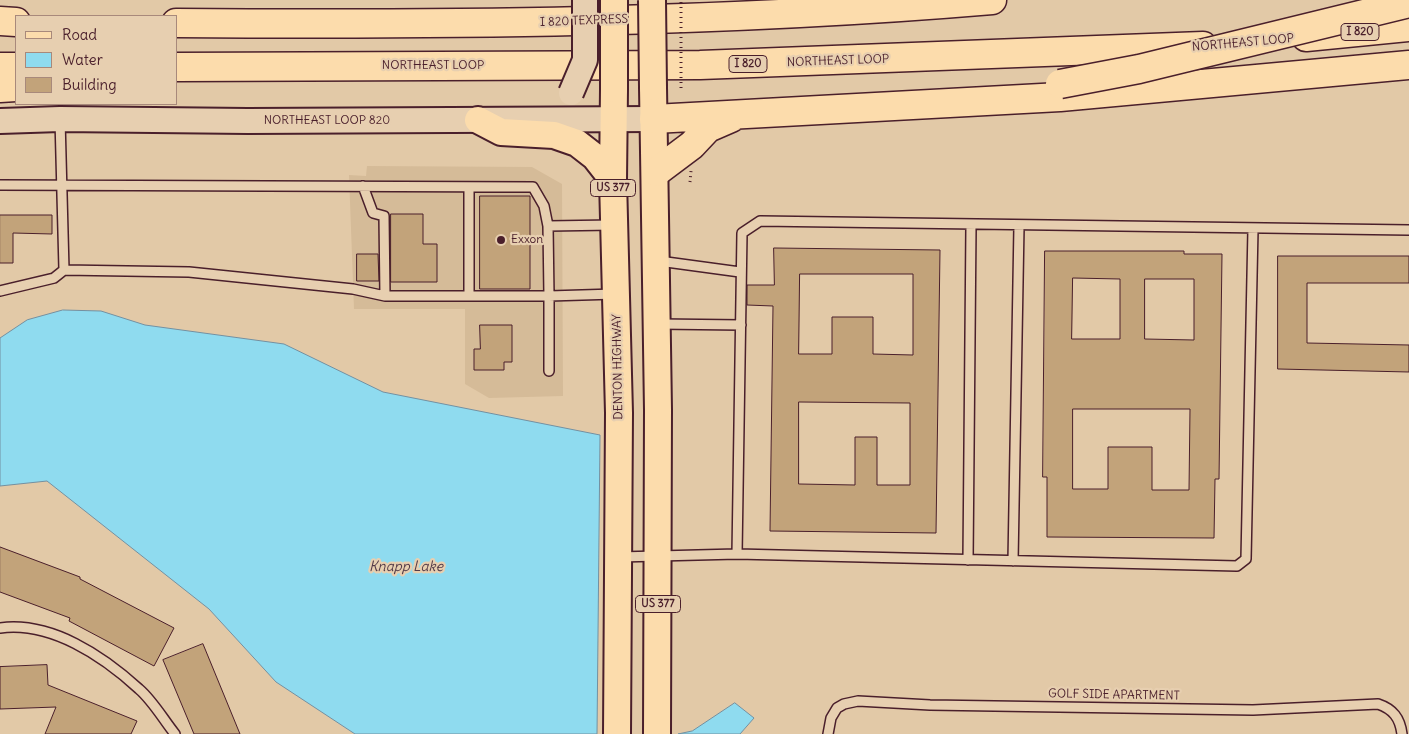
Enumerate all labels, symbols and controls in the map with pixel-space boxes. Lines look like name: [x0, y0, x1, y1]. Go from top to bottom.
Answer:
street label: I 820 TEXPRESS: [540, 12, 628, 30]
legend: [15, 15, 178, 105]
road number: I 820: [1341, 24, 1379, 41]
text: Road: [62, 25, 97, 44]
street label: NORTHEAST LOOP: [1191, 31, 1295, 55]
text: Water: [62, 50, 103, 69]
street label: NORTHEAST LOOP: [787, 52, 889, 70]
road number: I 820: [729, 56, 767, 72]
street label: NORTHEAST LOOP: [382, 59, 484, 73]
text: Building: [62, 75, 117, 94]
street label: NORTHEAST LOOP 820: [264, 114, 390, 128]
road number: US 377: [590, 180, 636, 197]
place label: Exxon: [511, 233, 543, 247]
marker: Exxon: [495, 234, 507, 246]
street label: DENTON HIGHWAY: [610, 314, 626, 420]
water label: Knapp Lake: [369, 559, 443, 575]
road number: US 377: [636, 596, 680, 612]
street label: GOLF SIDE APARTMENT: [1048, 687, 1180, 703]

